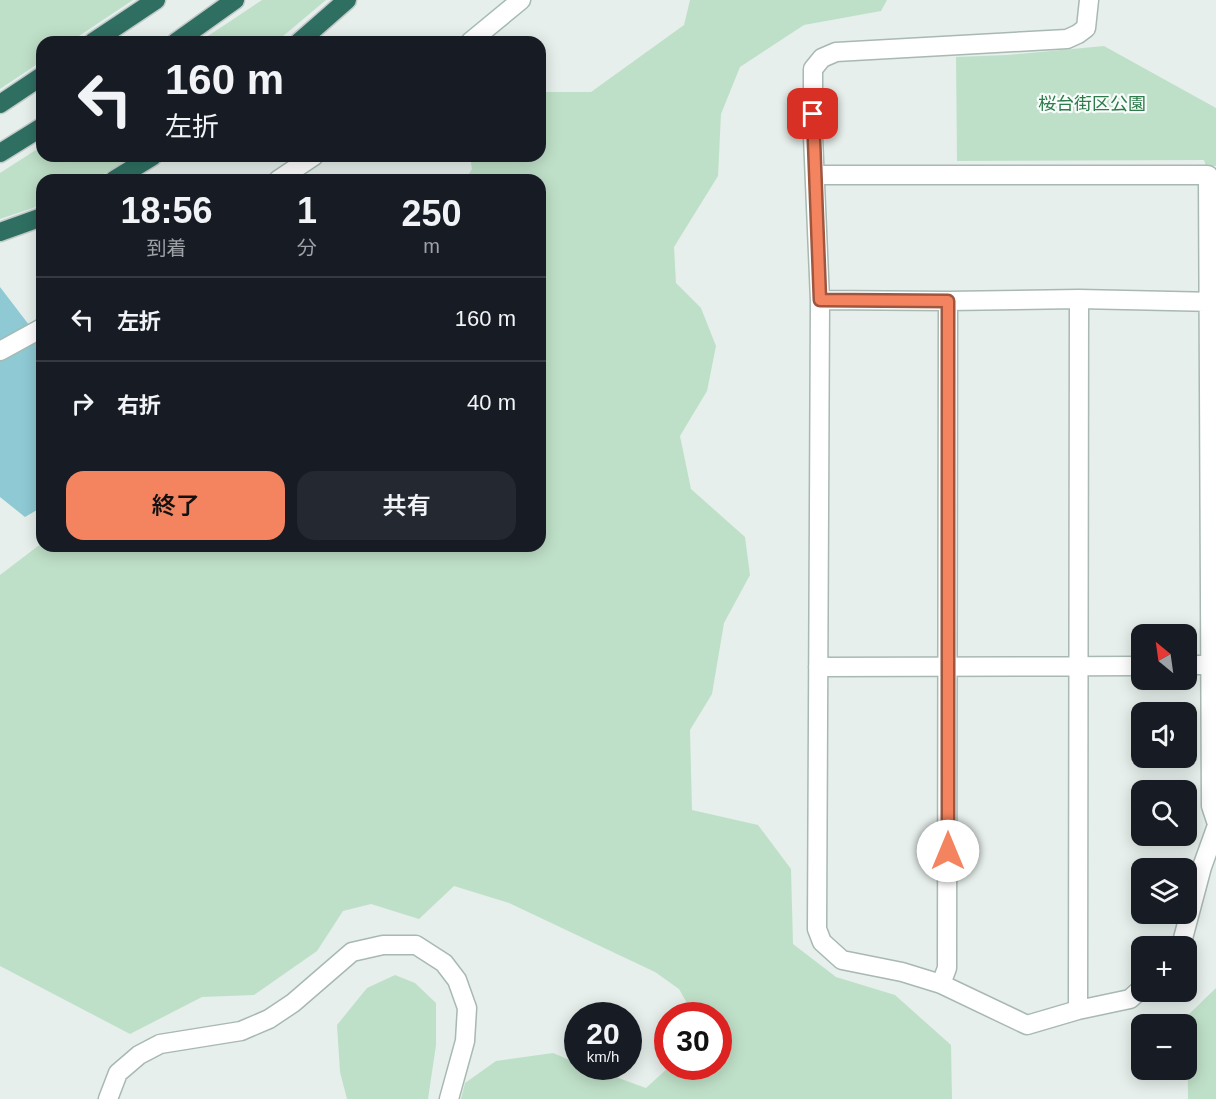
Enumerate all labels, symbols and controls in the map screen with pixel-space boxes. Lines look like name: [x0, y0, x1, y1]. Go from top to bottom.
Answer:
text: 160 m: [165, 56, 284, 103]
icon: left: [66, 60, 144, 138]
pin: [787, 88, 838, 139]
park label: 桜台街区公園: [1038, 94, 1146, 114]
icon: arrive: [796, 97, 829, 130]
text: 左折: [165, 112, 219, 142]
text: 18:56: [120, 190, 213, 231]
text: 1: [297, 190, 317, 231]
text: 250: [401, 193, 462, 234]
text: m: [423, 235, 440, 257]
text: 到着: [146, 237, 186, 259]
text: 分: [297, 237, 317, 259]
icon: left: [66, 303, 99, 336]
text: 160 m: [455, 306, 516, 331]
text: 左折: [117, 309, 161, 334]
icon: right: [66, 387, 99, 420]
text: 40 m: [467, 390, 516, 415]
text: 右折: [117, 393, 161, 418]
button: 終了: [66, 471, 285, 540]
button: 共有: [297, 471, 516, 540]
north arrow: [1131, 624, 1197, 690]
map controls: [1131, 624, 1197, 1080]
button: sound: [1131, 702, 1197, 768]
button: search: [1131, 780, 1197, 846]
position arrow: [916, 819, 980, 883]
button: layers: [1131, 858, 1197, 924]
button: +: [1131, 936, 1197, 1002]
speed limit sign: 30: [654, 1002, 732, 1080]
button: −: [1131, 1014, 1197, 1080]
text: 20: [586, 1017, 620, 1050]
text: km/h: [587, 1048, 619, 1065]

